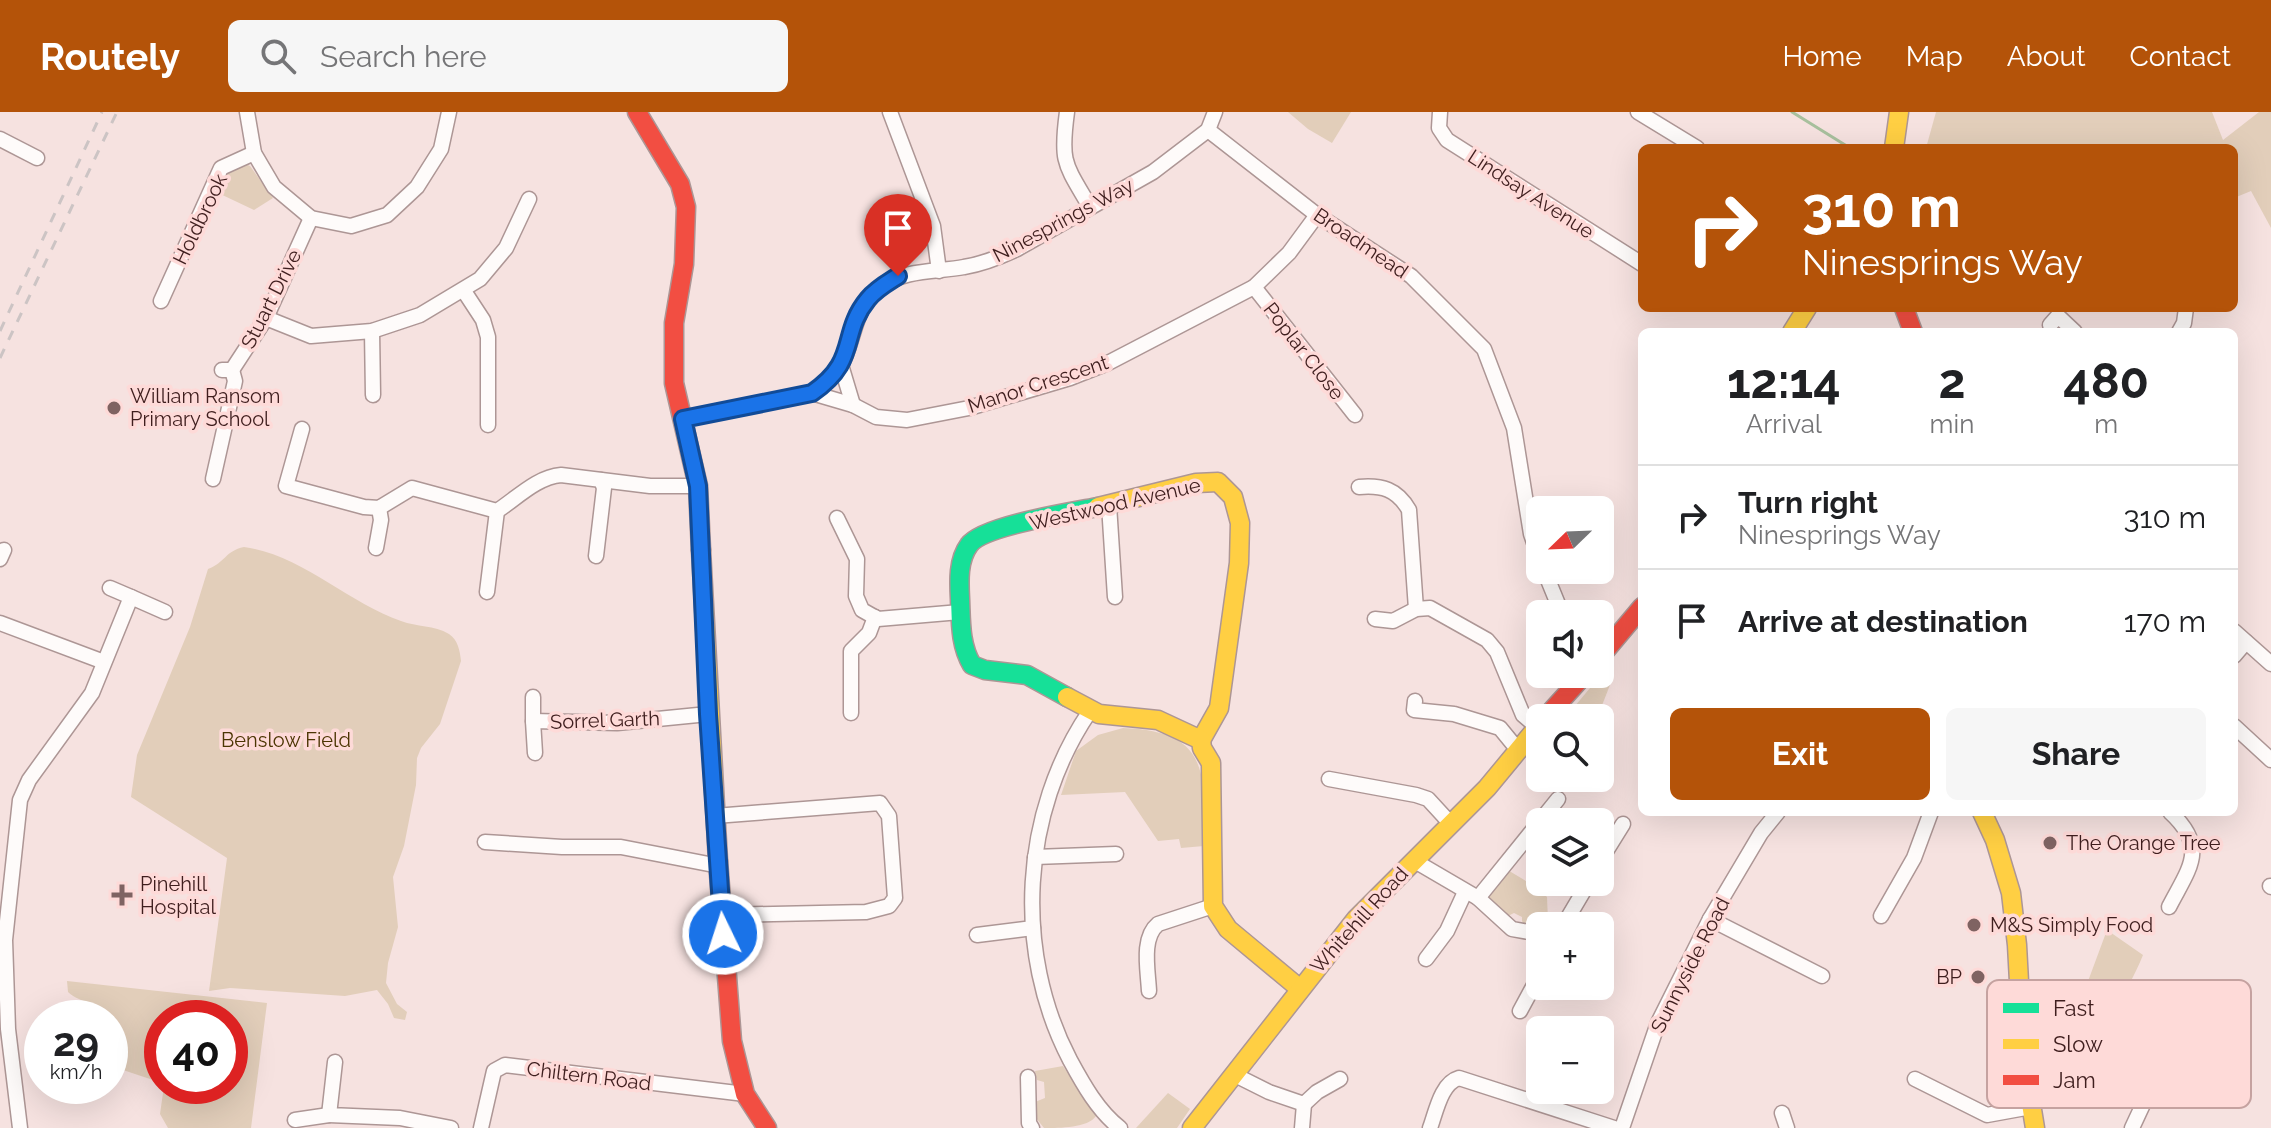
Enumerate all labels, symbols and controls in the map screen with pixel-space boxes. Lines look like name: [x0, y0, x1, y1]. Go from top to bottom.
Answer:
search box: [228, 20, 788, 92]
text: Routely: [40, 34, 180, 79]
icon: search: [256, 34, 300, 78]
text: Search here: [320, 39, 487, 74]
text: Home: [1782, 40, 1862, 73]
text: Map: [1906, 40, 1963, 73]
text: About: [2007, 40, 2086, 73]
text: Contact: [2130, 40, 2231, 73]
street label: Lindsay Avenue: [1464, 144, 1599, 244]
street label: Holdbrook: [168, 169, 232, 268]
street label: Ninesprings Way: [989, 173, 1138, 267]
text: 310 m: [1802, 174, 1961, 240]
icon: right: [1670, 176, 1774, 280]
pin: [864, 194, 932, 276]
street label: Broadmead: [1309, 203, 1413, 283]
icon: arrive: [876, 206, 920, 250]
text: Ninesprings Way: [1802, 241, 2083, 283]
street label: Stuart Drive: [236, 245, 306, 353]
street label: Poplar Close: [1259, 298, 1350, 405]
street label: Manor Crescent: [965, 350, 1112, 418]
text: 12:14: [1727, 353, 1841, 409]
text: 2: [1938, 353, 1965, 409]
text: 480: [2063, 353, 2149, 409]
place label: William Ransom Primary School: [130, 384, 280, 431]
marker: William Ransom Primary School: [105, 399, 123, 417]
text: Arrival: [1746, 409, 1822, 439]
text: min: [1930, 409, 1974, 439]
text: m: [2094, 409, 2118, 439]
street label: Westwood Avenue: [1027, 473, 1203, 535]
text: Turn right: [1738, 485, 1878, 520]
icon: right: [1670, 495, 1714, 539]
north arrow: [1526, 496, 1614, 584]
map controls: [1526, 496, 1614, 1104]
text: 310 m: [2124, 500, 2206, 535]
text: Ninesprings Way: [1738, 520, 1941, 550]
icon: arrive: [1670, 599, 1714, 643]
button: sound: [1526, 600, 1614, 688]
text: Arrive at destination: [1738, 604, 2028, 639]
text: 170 m: [2124, 604, 2206, 639]
button: search: [1526, 704, 1614, 792]
street label: Sorrel Garth: [550, 706, 660, 734]
button: Exit: [1670, 708, 1930, 800]
button: Share: [1946, 708, 2206, 800]
park label: Benslow Field: [221, 728, 351, 752]
button: layers: [1526, 808, 1614, 896]
place label: The Orange Tree: [2066, 831, 2221, 855]
marker: The Orange Tree: [2041, 834, 2059, 852]
street label: Whitehill Road: [1305, 862, 1413, 978]
place label: Pinehill Hospital: [140, 872, 216, 919]
marker: Pinehill Hospital: [111, 884, 133, 906]
position arrow: [681, 892, 765, 976]
street label: Sunnyside Road: [1645, 893, 1735, 1037]
button: +: [1526, 912, 1614, 1000]
place label: M&S Simply Food: [1990, 913, 2153, 937]
marker: M&S Simply Food: [1965, 916, 1983, 934]
place label: BP: [1936, 965, 1962, 989]
marker: BP: [1969, 968, 1987, 986]
legend: [1987, 980, 2251, 1108]
text: Fast: [2053, 995, 2095, 1021]
speed limit sign: 40: [144, 1000, 248, 1104]
button: −: [1526, 1016, 1614, 1104]
text: 29: [53, 1018, 99, 1065]
text: Slow: [2053, 1031, 2103, 1057]
street label: Chiltern Road: [525, 1056, 653, 1096]
text: km/h: [50, 1060, 102, 1084]
text: Jam: [2053, 1067, 2096, 1093]

